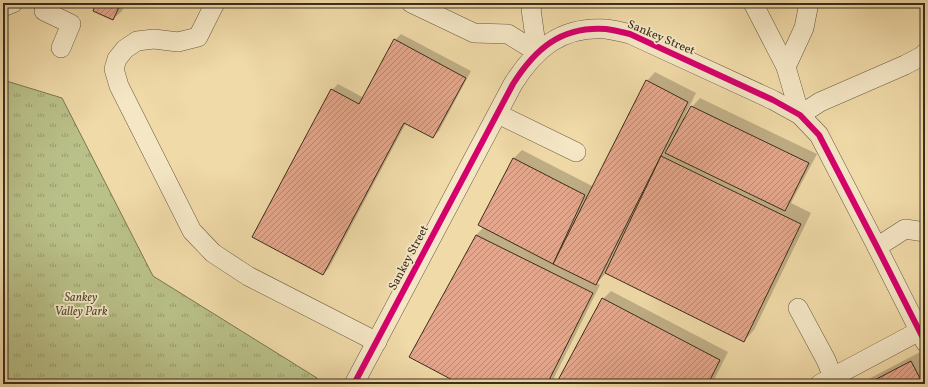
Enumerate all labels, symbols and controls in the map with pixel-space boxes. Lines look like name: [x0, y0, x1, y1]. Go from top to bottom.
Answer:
street label: Sankey Street: [625, 17, 697, 59]
street label: Sankey Street: [385, 223, 433, 293]
park label: Sankey Valley Park: [54, 290, 108, 320]

